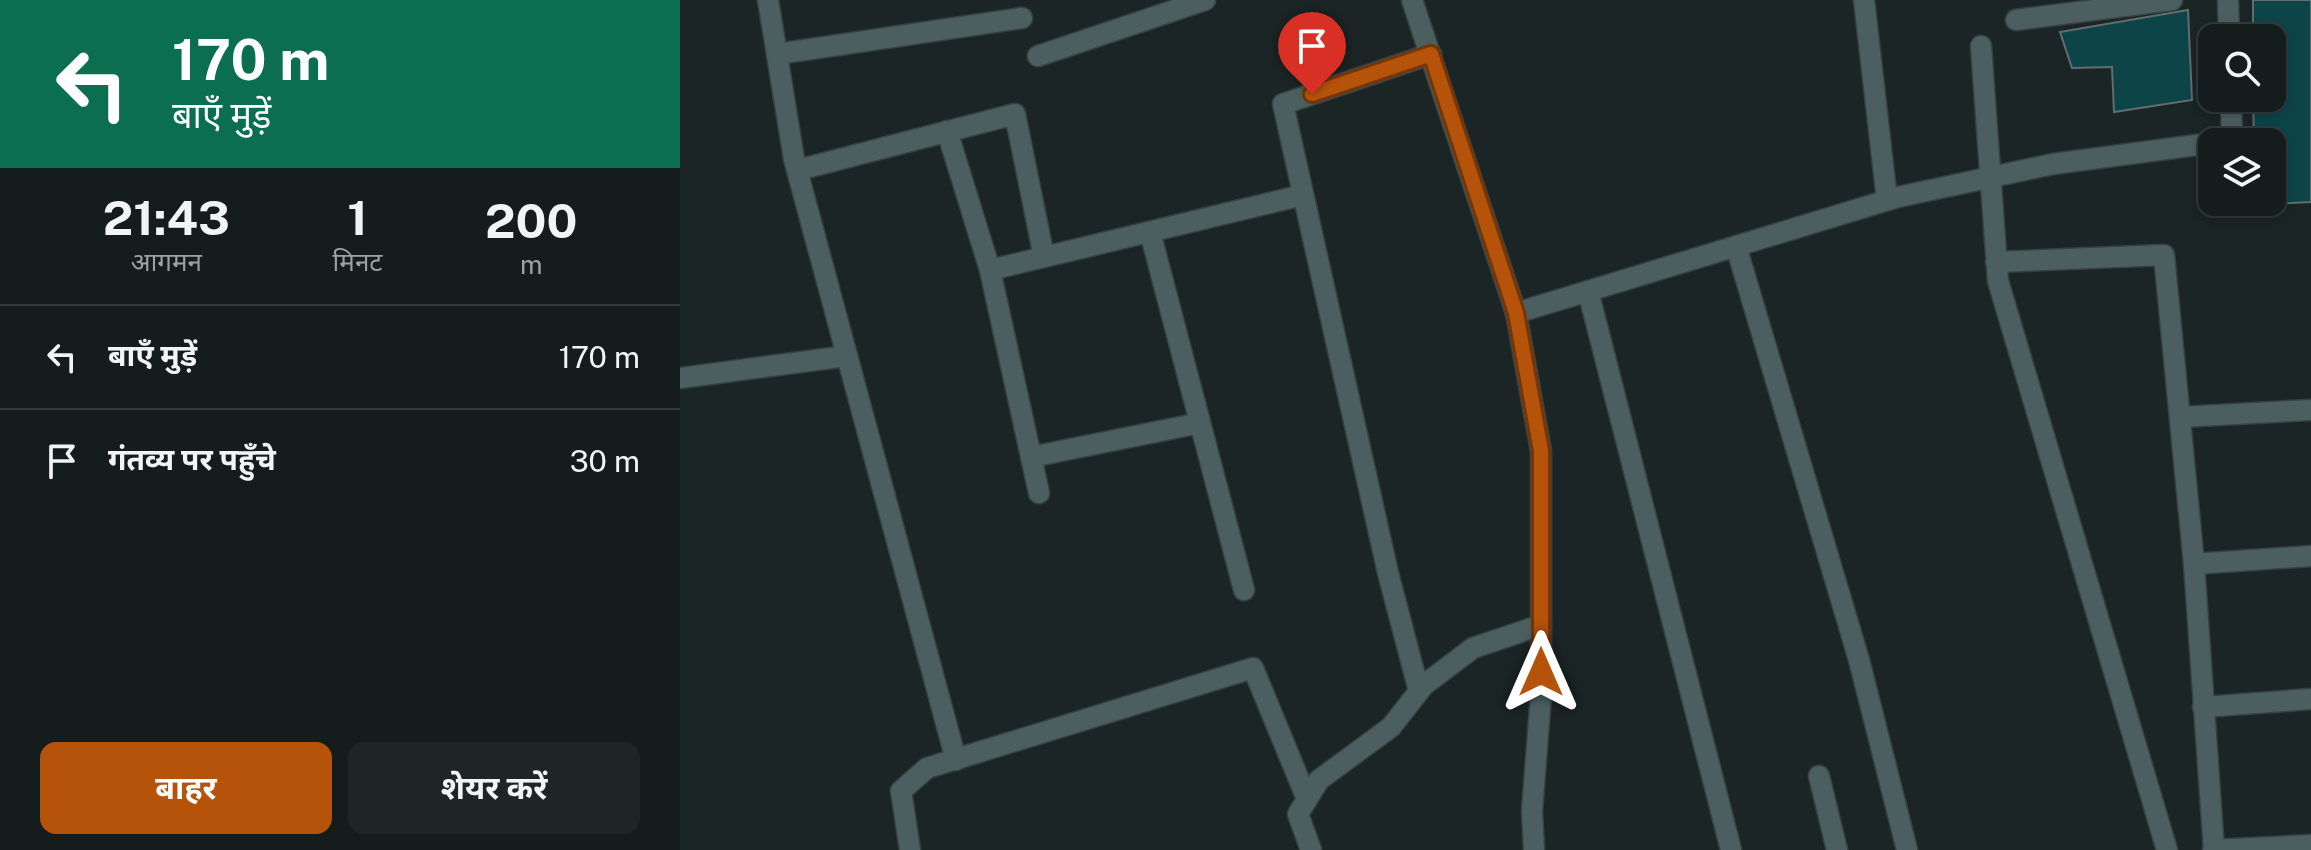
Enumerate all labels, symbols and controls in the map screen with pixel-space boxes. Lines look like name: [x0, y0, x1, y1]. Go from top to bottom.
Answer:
pin: [1278, 12, 1346, 94]
icon: arrive: [1290, 24, 1334, 68]
map controls: [2198, 24, 2286, 216]
button: search: [2198, 24, 2286, 112]
text: 170 m: [172, 27, 329, 93]
icon: left: [40, 32, 144, 136]
text: बाएँ मुड़ें: [172, 94, 271, 136]
button: layers: [2198, 128, 2286, 216]
text: 21:43: [103, 189, 230, 246]
text: 1: [347, 189, 368, 246]
text: 200: [485, 192, 577, 249]
text: आगमन: [131, 246, 202, 277]
text: मिनट: [333, 246, 382, 277]
text: m: [520, 249, 542, 280]
icon: left: [40, 335, 84, 379]
text: बाएँ मुड़ें: [108, 337, 197, 373]
text: 170 m: [559, 339, 640, 375]
icon: arrive: [40, 439, 84, 483]
text: गंतव्य पर पहुँचे: [108, 441, 276, 477]
text: 30 m: [570, 443, 640, 479]
position arrow: [1499, 630, 1583, 714]
button: बाहर: [40, 742, 332, 834]
button: शेयर करें: [348, 742, 640, 834]

